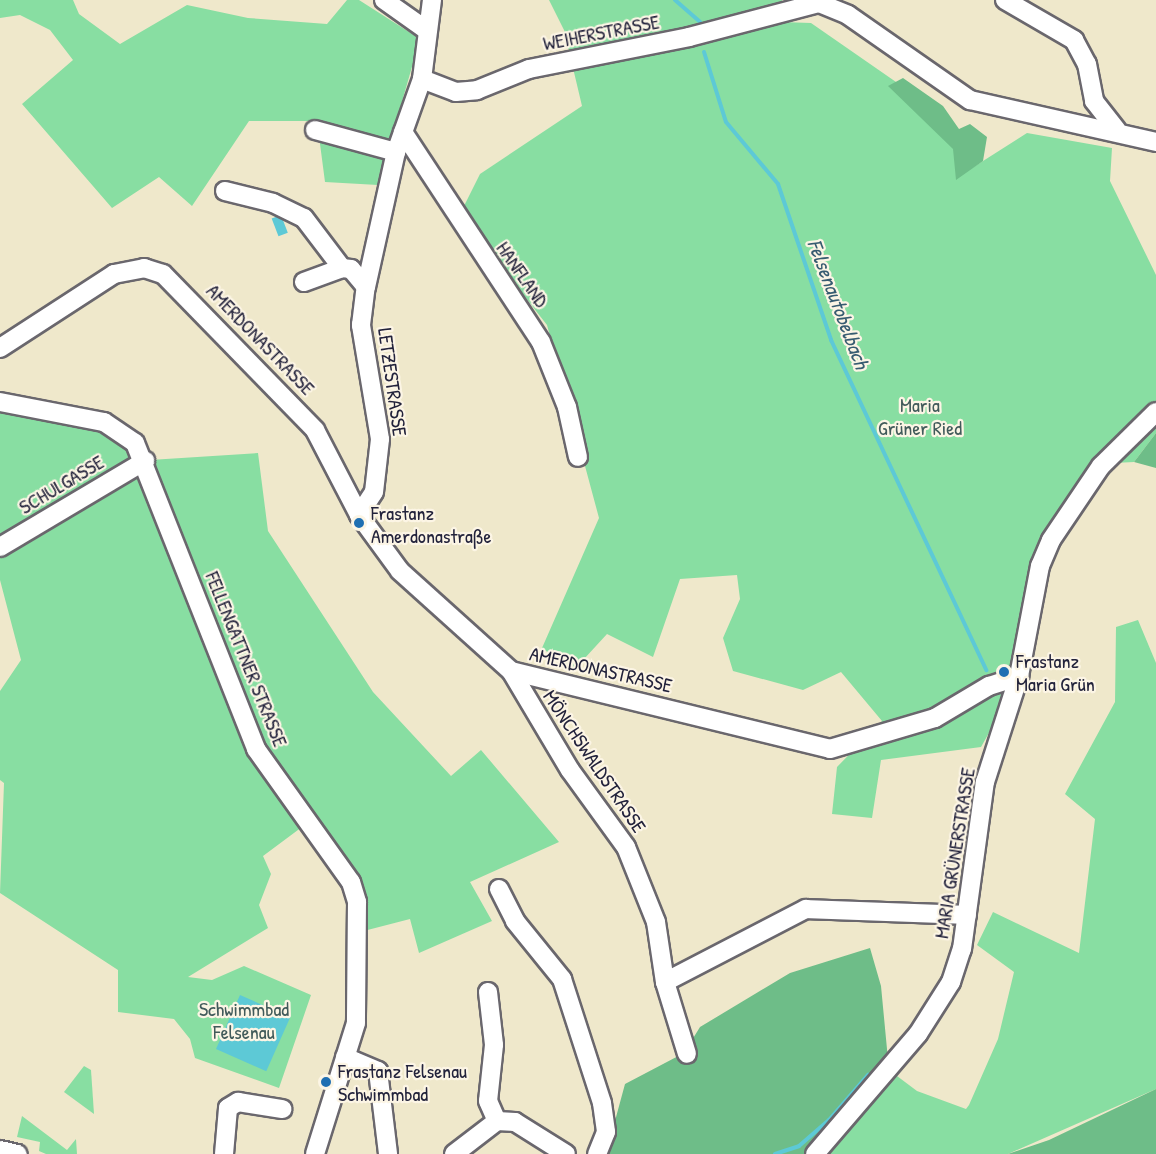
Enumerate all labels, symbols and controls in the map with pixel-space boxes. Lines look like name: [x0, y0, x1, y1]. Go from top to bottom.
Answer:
street label: WEIHERSTRASSE: [541, 9, 661, 55]
water label: Felsenautobelbach: [802, 236, 874, 372]
street label: HANFLAND: [492, 237, 554, 311]
street label: AMERDONASTRASSE: [202, 278, 320, 400]
street label: LETZESTRASSE: [374, 326, 412, 438]
park label: Maria Grüner Ried: [878, 393, 962, 440]
street label: SCHULGASSE: [14, 449, 108, 519]
place label: Frastanz Amerdonastraße: [371, 500, 491, 547]
marker: Frastanz Amerdonastraße: [352, 516, 366, 530]
street label: FELLENGATTNER STRASSE: [201, 568, 293, 750]
street label: AMERDONASTRASSE: [528, 641, 674, 697]
place label: Frastanz Maria Grün: [1016, 648, 1095, 695]
marker: Frastanz Maria Grün: [997, 665, 1011, 679]
street label: MÖNCHSWALDSTRASSE: [538, 685, 652, 837]
street label: MARIA GRÜNERSTRASSE: [929, 766, 979, 940]
park label: Schwimmbad Felsenau: [199, 997, 289, 1044]
place label: Frastanz Felsenau Schwimmbad: [338, 1058, 467, 1105]
marker: Frastanz Felsenau Schwimmbad: [319, 1075, 333, 1089]

